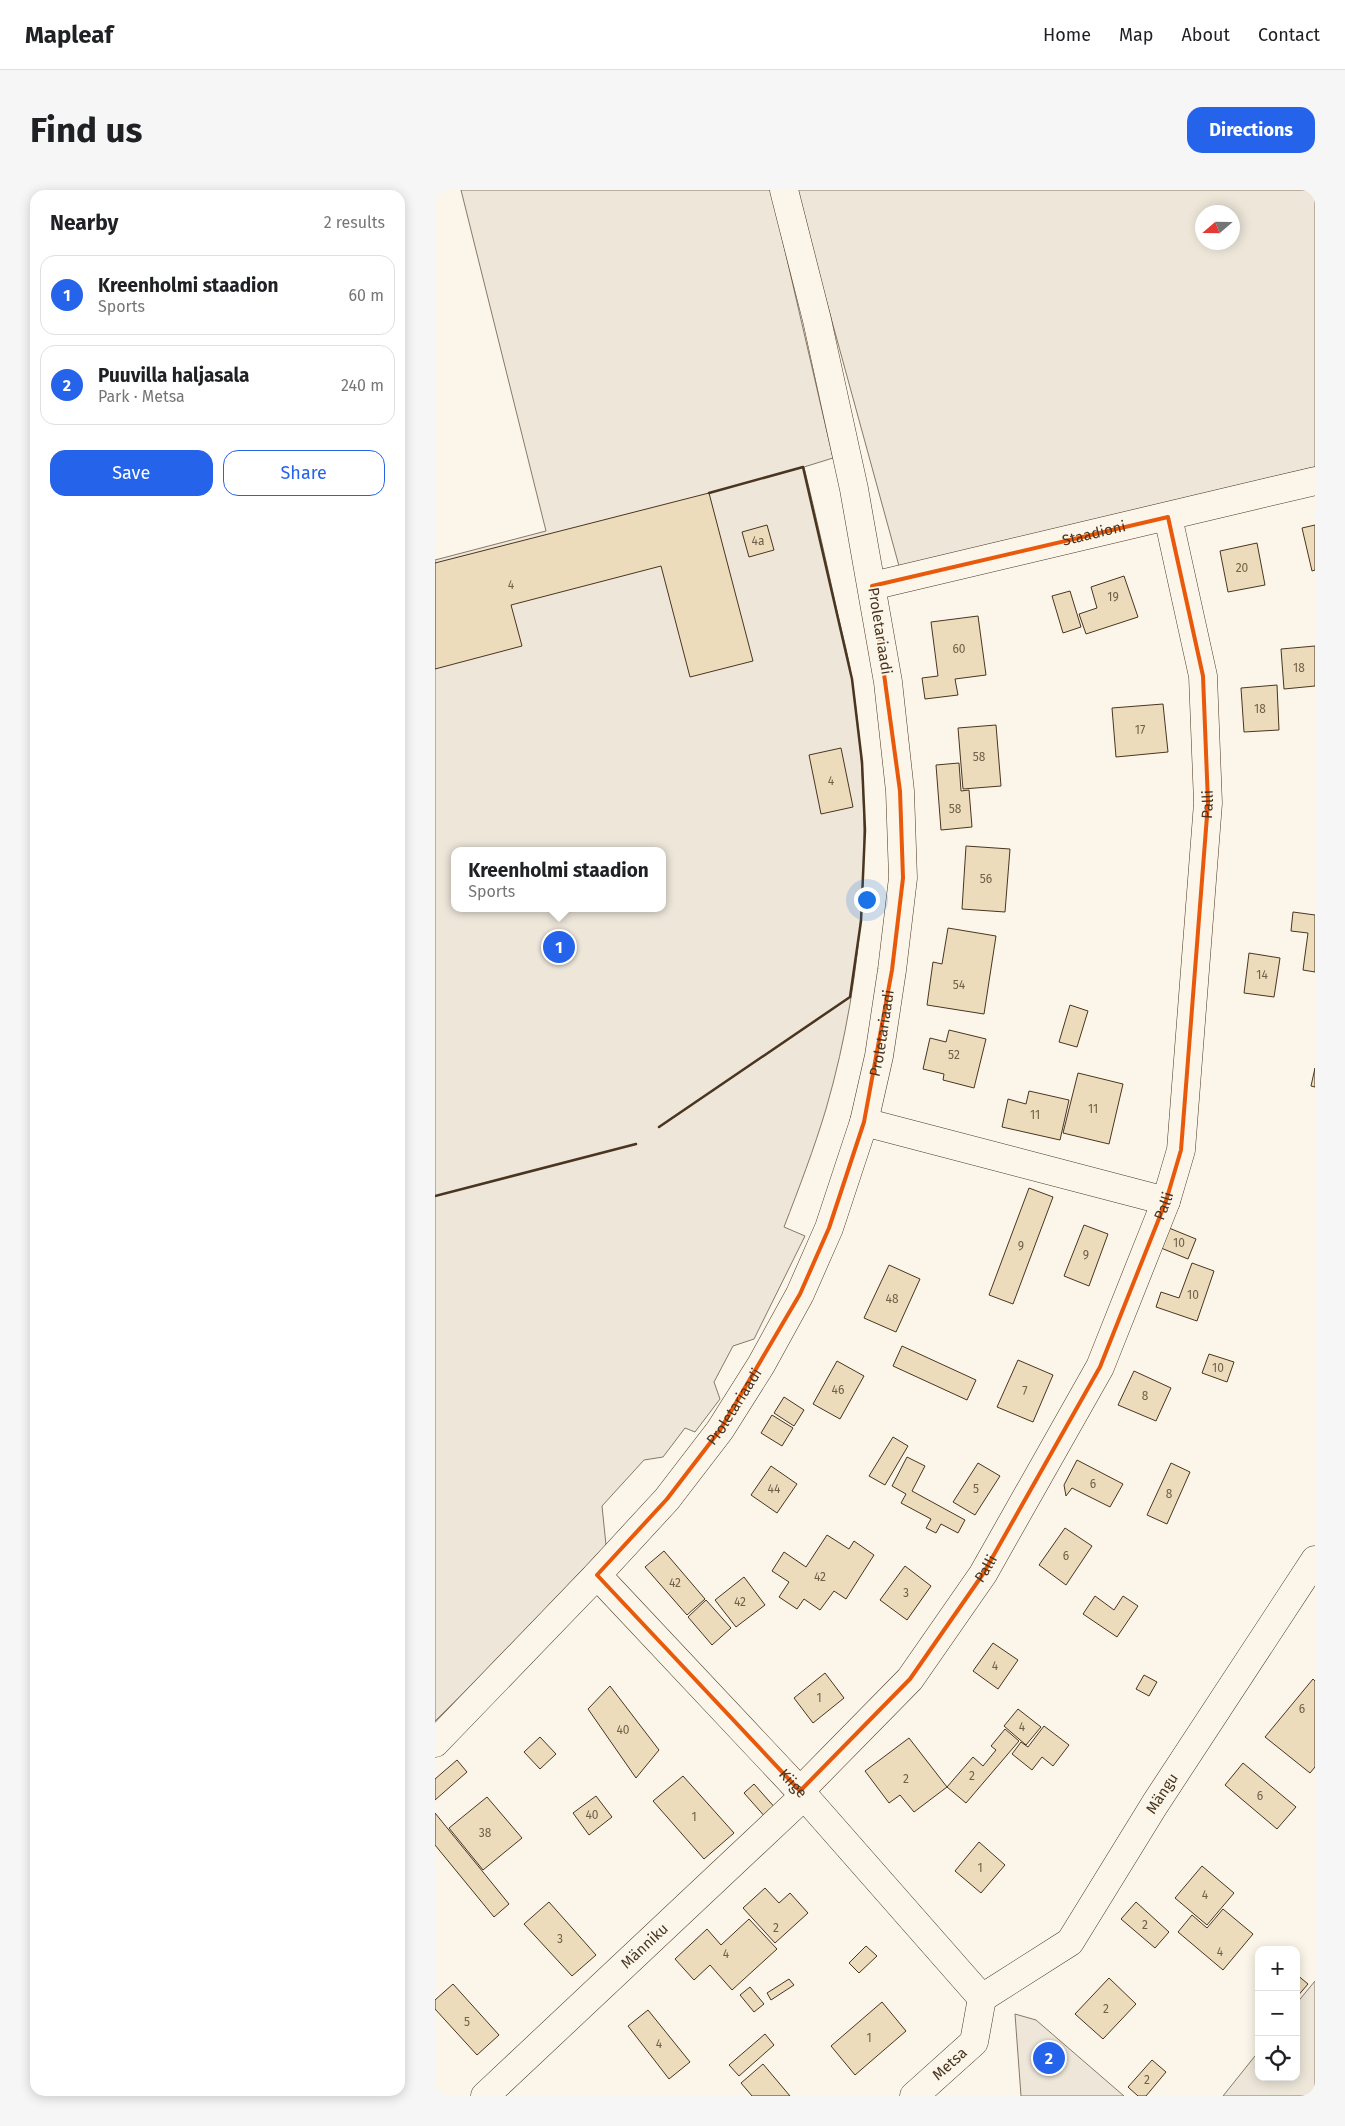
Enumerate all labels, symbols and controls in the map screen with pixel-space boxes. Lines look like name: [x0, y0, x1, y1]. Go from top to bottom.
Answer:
text: Mapleaf: [25, 21, 113, 49]
text: Home: [1043, 24, 1091, 46]
text: Map: [1119, 24, 1153, 46]
text: About: [1181, 24, 1230, 46]
text: Contact: [1258, 24, 1320, 46]
button: Directions: [1187, 107, 1315, 153]
text: Find us: [30, 109, 142, 151]
north arrow: [1195, 205, 1240, 250]
text: Nearby: [50, 210, 118, 236]
text: 2 results: [324, 213, 385, 232]
text: Kreenholmi staadion: [98, 274, 278, 297]
text: 1: [63, 286, 71, 305]
text: 60 m: [349, 286, 384, 305]
text: Sports: [98, 297, 145, 316]
text: Puuvilla haljasala: [98, 364, 249, 387]
text: 2: [63, 376, 71, 395]
text: 240 m: [341, 376, 384, 395]
text: Park · Metsa: [98, 387, 185, 406]
button: Save: [50, 450, 213, 496]
button: Share: [223, 450, 385, 496]
street label: Staadioni: [1060, 517, 1127, 550]
house number: 4a: [752, 534, 764, 548]
house number: 20: [1236, 561, 1249, 575]
house number: 4: [508, 578, 515, 592]
street label: Proletariaadi: [864, 586, 896, 676]
house number: 19: [1107, 590, 1119, 604]
house number: 60: [952, 642, 966, 656]
house number: 18: [1293, 661, 1305, 675]
house number: 18: [1254, 702, 1266, 716]
house number: 17: [1135, 723, 1145, 737]
house number: 58: [973, 750, 986, 764]
house number: 4: [828, 774, 835, 788]
street label: Palli: [1198, 790, 1217, 820]
house number: 58: [949, 802, 962, 816]
popup: [451, 847, 666, 912]
text: Kreenholmi staadion: [468, 859, 649, 882]
house number: 56: [980, 872, 992, 886]
text: Sports: [468, 882, 515, 901]
your location: [854, 887, 880, 913]
pin: 1: [543, 928, 575, 966]
house number: 14: [1256, 968, 1268, 982]
house number: 54: [953, 978, 966, 992]
street label: Proletariaadi: [866, 988, 898, 1078]
house number: 52: [948, 1048, 960, 1062]
house number: 11: [1088, 1102, 1098, 1116]
house number: 11: [1030, 1108, 1040, 1122]
street label: Palli: [1150, 1190, 1177, 1223]
house number: 10: [1173, 1236, 1185, 1250]
house number: 9: [1018, 1239, 1024, 1253]
house number: 9: [1083, 1248, 1089, 1262]
house number: 10: [1187, 1288, 1199, 1302]
house number: 48: [886, 1292, 899, 1306]
house number: 10: [1212, 1361, 1224, 1375]
street label: Proletariaadi: [703, 1365, 766, 1449]
house number: 46: [832, 1383, 844, 1397]
house number: 7: [1022, 1384, 1028, 1398]
house number: 8: [1142, 1389, 1149, 1403]
house number: 6: [1090, 1477, 1096, 1491]
house number: 44: [768, 1482, 781, 1496]
house number: 5: [973, 1482, 979, 1496]
house number: 8: [1166, 1487, 1173, 1501]
house number: 6: [1063, 1549, 1069, 1563]
street label: Palli: [971, 1552, 1001, 1586]
house number: 42: [814, 1570, 826, 1584]
house number: 42: [669, 1576, 681, 1590]
house number: 3: [903, 1586, 909, 1600]
house number: 42: [734, 1595, 746, 1609]
house number: 4: [992, 1659, 999, 1673]
house number: 1: [816, 1691, 822, 1705]
house number: 6: [1299, 1702, 1305, 1716]
house number: 4: [1019, 1720, 1026, 1734]
house number: 40: [616, 1723, 630, 1737]
street label: Kiige: [775, 1765, 811, 1802]
house number: 2: [969, 1769, 975, 1783]
street label: Mängu: [1142, 1770, 1182, 1817]
house number: 2: [903, 1772, 909, 1786]
house number: 6: [1257, 1789, 1263, 1803]
house number: 40: [585, 1808, 599, 1822]
house number: 1: [691, 1810, 697, 1824]
house number: 38: [479, 1826, 492, 1840]
house number: 1: [977, 1861, 983, 1875]
house number: 4: [1202, 1888, 1209, 1902]
house number: 2: [1142, 1918, 1148, 1932]
street label: Männiku: [617, 1920, 672, 1972]
house number: 2: [773, 1921, 779, 1935]
house number: 3: [557, 1932, 563, 1946]
house number: 4: [1217, 1945, 1224, 1959]
map controls: [1255, 1946, 1300, 2081]
button: +: [1255, 1946, 1300, 1991]
house number: 4: [723, 1947, 730, 1961]
button: −: [1255, 1991, 1300, 2036]
house number: 2: [1103, 2002, 1109, 2016]
house number: 5: [464, 2015, 470, 2029]
house number: 1: [866, 2031, 872, 2045]
button: locate: [1255, 2036, 1300, 2081]
house number: 4: [656, 2037, 663, 2051]
pin: 2: [1033, 2039, 1065, 2077]
street label: Metsa: [929, 2044, 971, 2084]
house number: 2: [1144, 2073, 1150, 2087]

